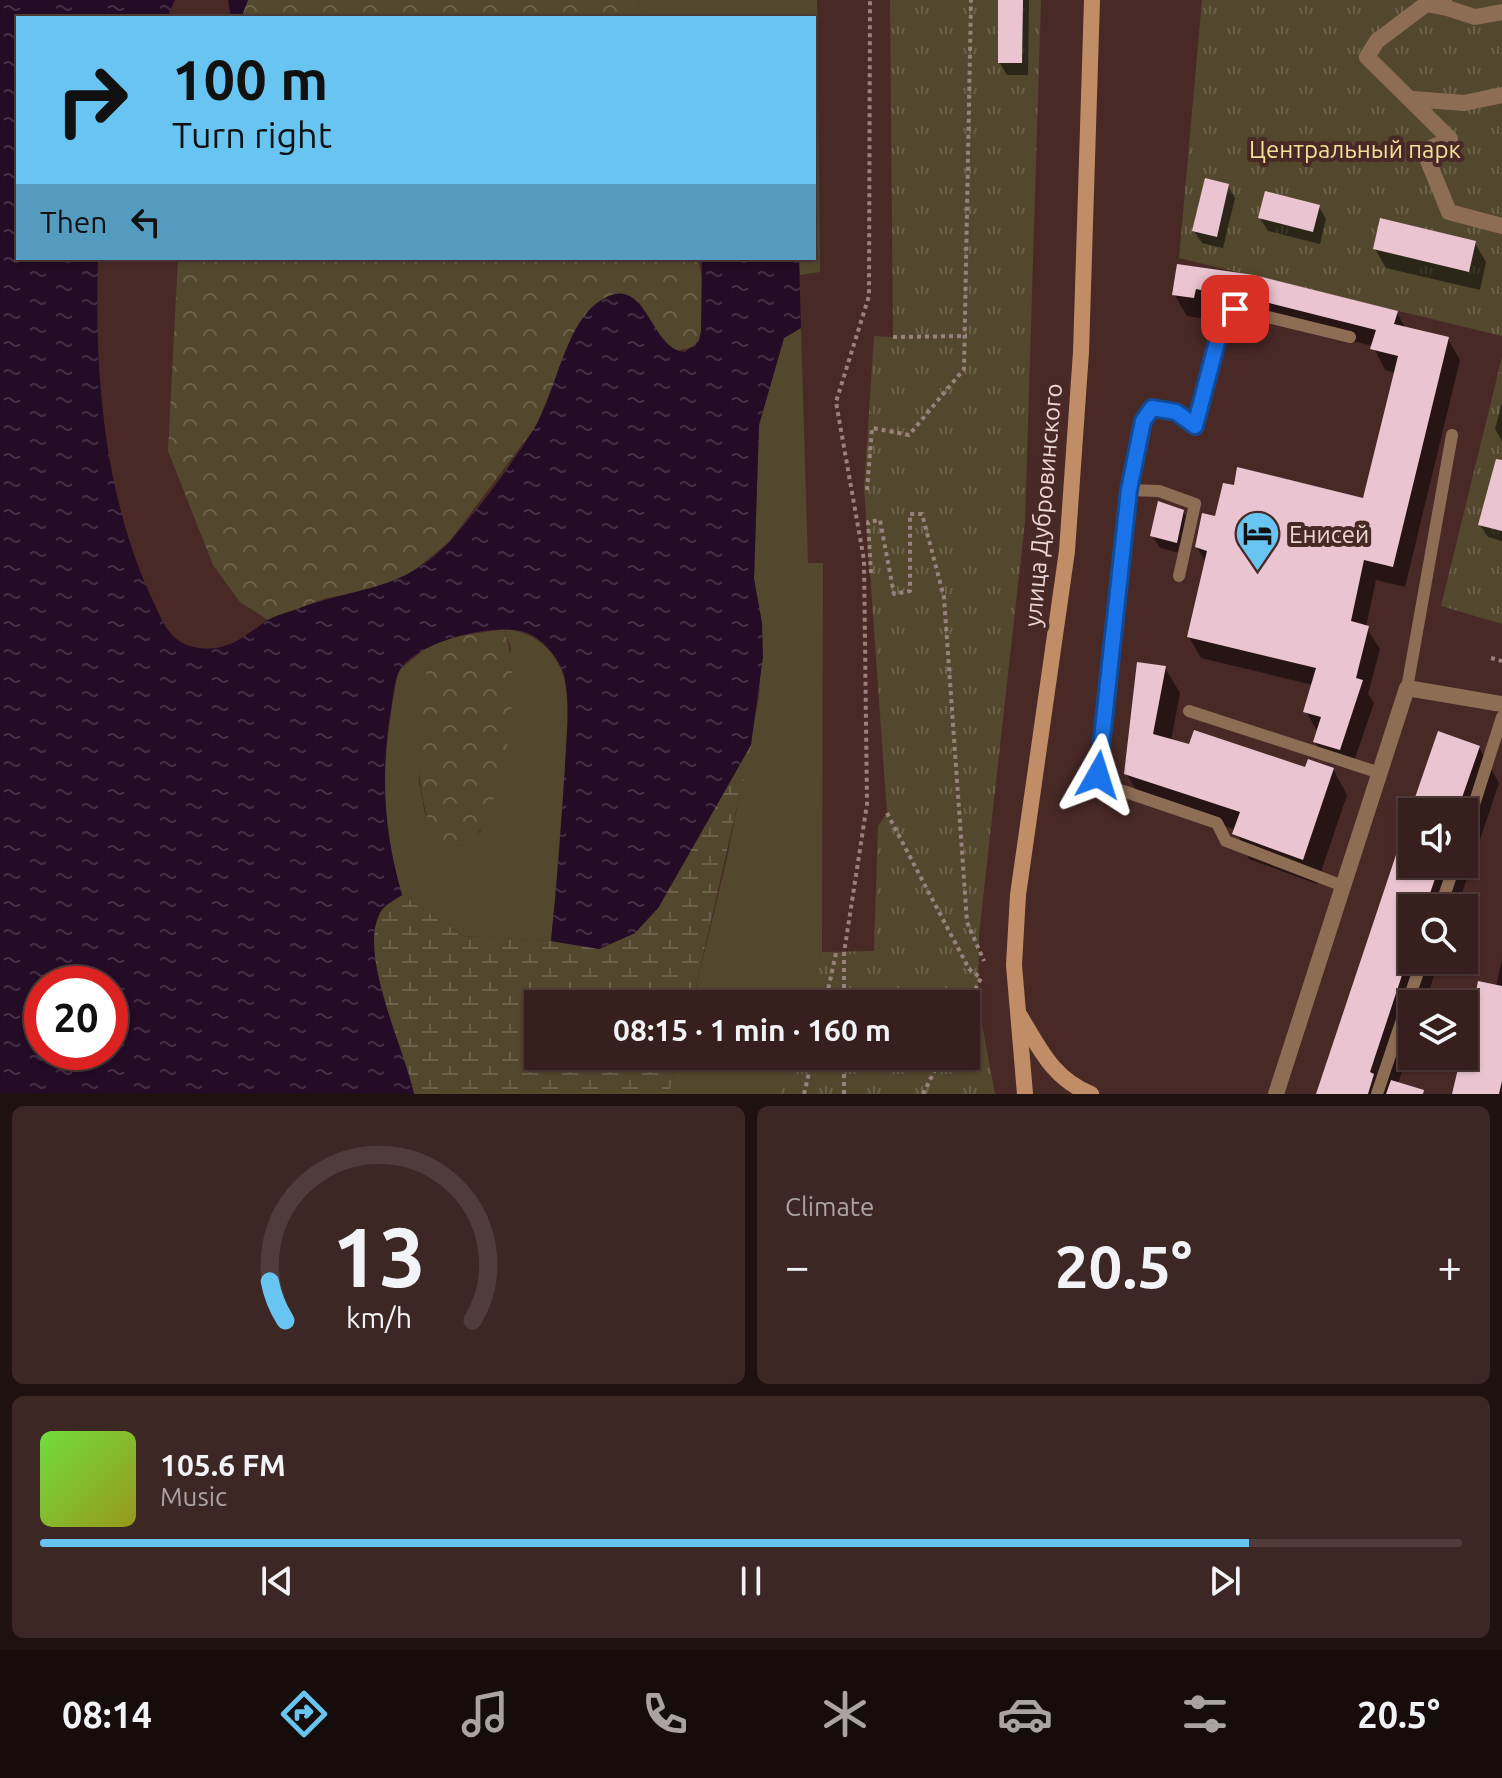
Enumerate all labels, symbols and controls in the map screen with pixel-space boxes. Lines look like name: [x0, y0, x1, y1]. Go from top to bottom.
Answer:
icon: right: [40, 48, 144, 152]
text: 100 m: [172, 48, 328, 111]
text: Turn right: [172, 114, 332, 155]
park label: Центральный парк: [1249, 136, 1461, 163]
icon: left: [124, 200, 168, 244]
text: Then: [40, 205, 108, 239]
pin: [1201, 275, 1269, 343]
icon: arrive: [1213, 287, 1257, 331]
street label: улица Дубровинского: [1019, 382, 1067, 628]
hotel icon: Енисей: [1234, 510, 1282, 573]
place label: Енисей: [1289, 521, 1369, 548]
position arrow: [1056, 733, 1140, 817]
map controls: [1398, 798, 1478, 1070]
button: sound: [1398, 798, 1478, 878]
button: search: [1398, 894, 1478, 974]
speed limit sign: 20: [24, 966, 128, 1070]
button: layers: [1398, 990, 1478, 1070]
text: 08:15 · 1 min · 160 m: [613, 1013, 891, 1047]
text: Climate: [785, 1192, 874, 1221]
text: 13: [332, 1209, 425, 1303]
text: 20.5°: [1055, 1232, 1192, 1299]
text: −: [785, 1241, 810, 1290]
text: +: [1437, 1241, 1462, 1290]
text: km/h: [346, 1301, 412, 1333]
text: 105.6 FM: [160, 1448, 286, 1482]
text: Music: [160, 1482, 227, 1511]
icon: previous: [255, 1559, 299, 1603]
icon: pause: [729, 1559, 773, 1603]
icon: next: [1203, 1559, 1247, 1603]
icon: directions: [276, 1686, 332, 1742]
icon: music: [457, 1686, 513, 1742]
icon: phone: [637, 1686, 693, 1742]
icon: climate: [817, 1686, 873, 1742]
icon: car: [997, 1686, 1053, 1742]
icon: filters: [1177, 1686, 1233, 1742]
text: 08:14: [62, 1694, 152, 1735]
text: 20.5°: [1357, 1694, 1440, 1735]

